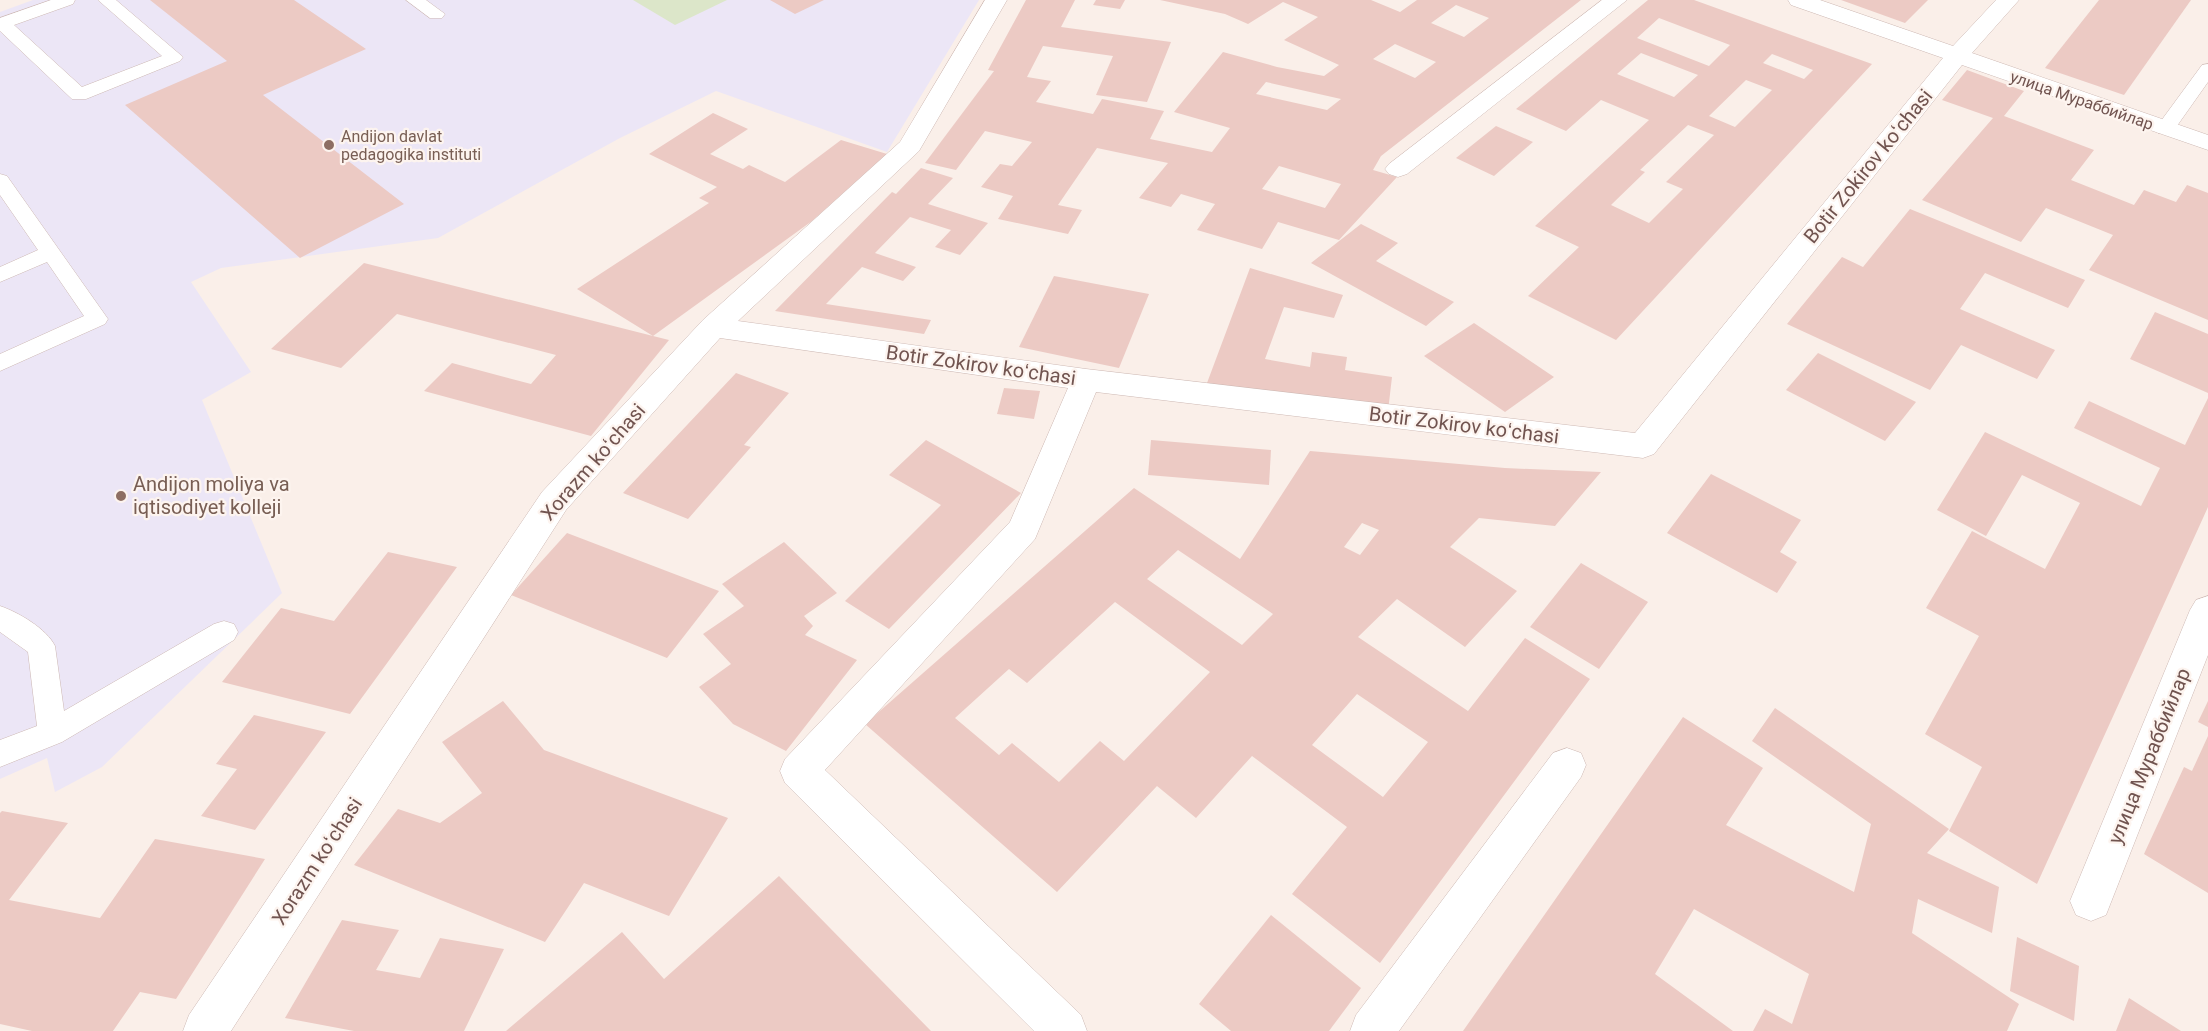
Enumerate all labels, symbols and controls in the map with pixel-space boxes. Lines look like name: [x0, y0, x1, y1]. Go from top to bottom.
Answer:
street label: улица Мураббийлар: [2008, 67, 2156, 134]
street label: Botir Zokirov koʻchasi: [1799, 84, 1937, 248]
place label: Andijon davlat pedagogika instituti: [341, 127, 481, 164]
marker: Andijon davlat pedagogika instituti: [322, 138, 336, 152]
street label: Botir Zokirov koʻchasi: [885, 340, 1077, 390]
street label: Xorazm koʻchasi: [536, 399, 650, 525]
street label: Botir Zokirov koʻchasi: [1368, 401, 1560, 449]
place label: Andijon moliya va iqtisodiyet kolleji: [133, 472, 290, 519]
marker: Andijon moliya va iqtisodiyet kolleji: [114, 489, 128, 503]
street label: улица Мураббийлар: [2103, 665, 2195, 847]
street label: Xorazm koʻchasi: [267, 793, 367, 929]

